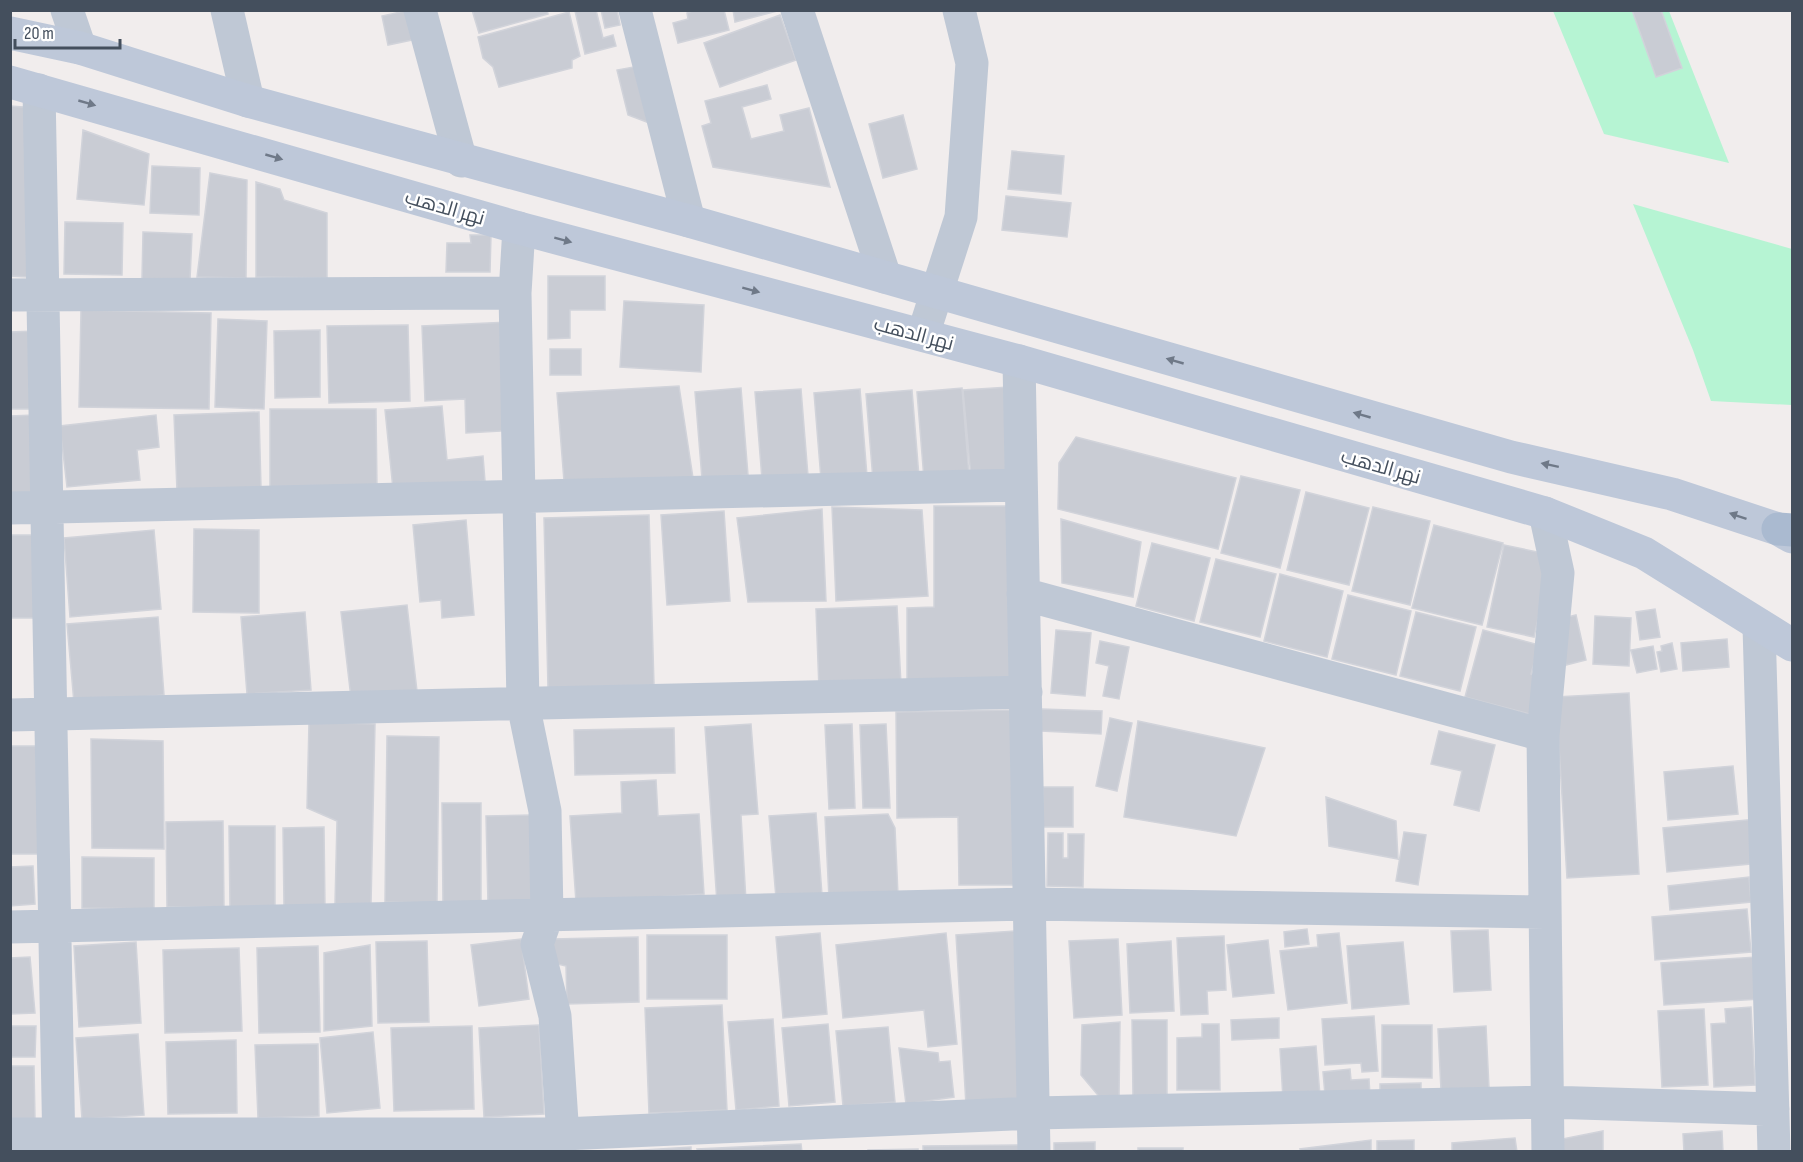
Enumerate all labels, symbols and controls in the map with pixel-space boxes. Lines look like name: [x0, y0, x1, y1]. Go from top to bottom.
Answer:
scale bar: [15, 12, 120, 50]
text: 20 m: [24, 23, 54, 44]
one-way arrow: [78, 99, 96, 109]
one-way arrow: [265, 153, 283, 163]
street label: نهر الدهب: [402, 185, 487, 231]
one-way arrow: [554, 235, 572, 245]
one-way arrow: [742, 285, 760, 295]
street label: نهر الدهب: [871, 312, 956, 356]
one-way arrow: [1165, 356, 1183, 365]
one-way arrow: [1353, 410, 1371, 419]
street label: نهر الدهب: [1338, 444, 1423, 490]
one-way arrow: [1540, 460, 1559, 469]
one-way arrow: [1729, 511, 1747, 520]

